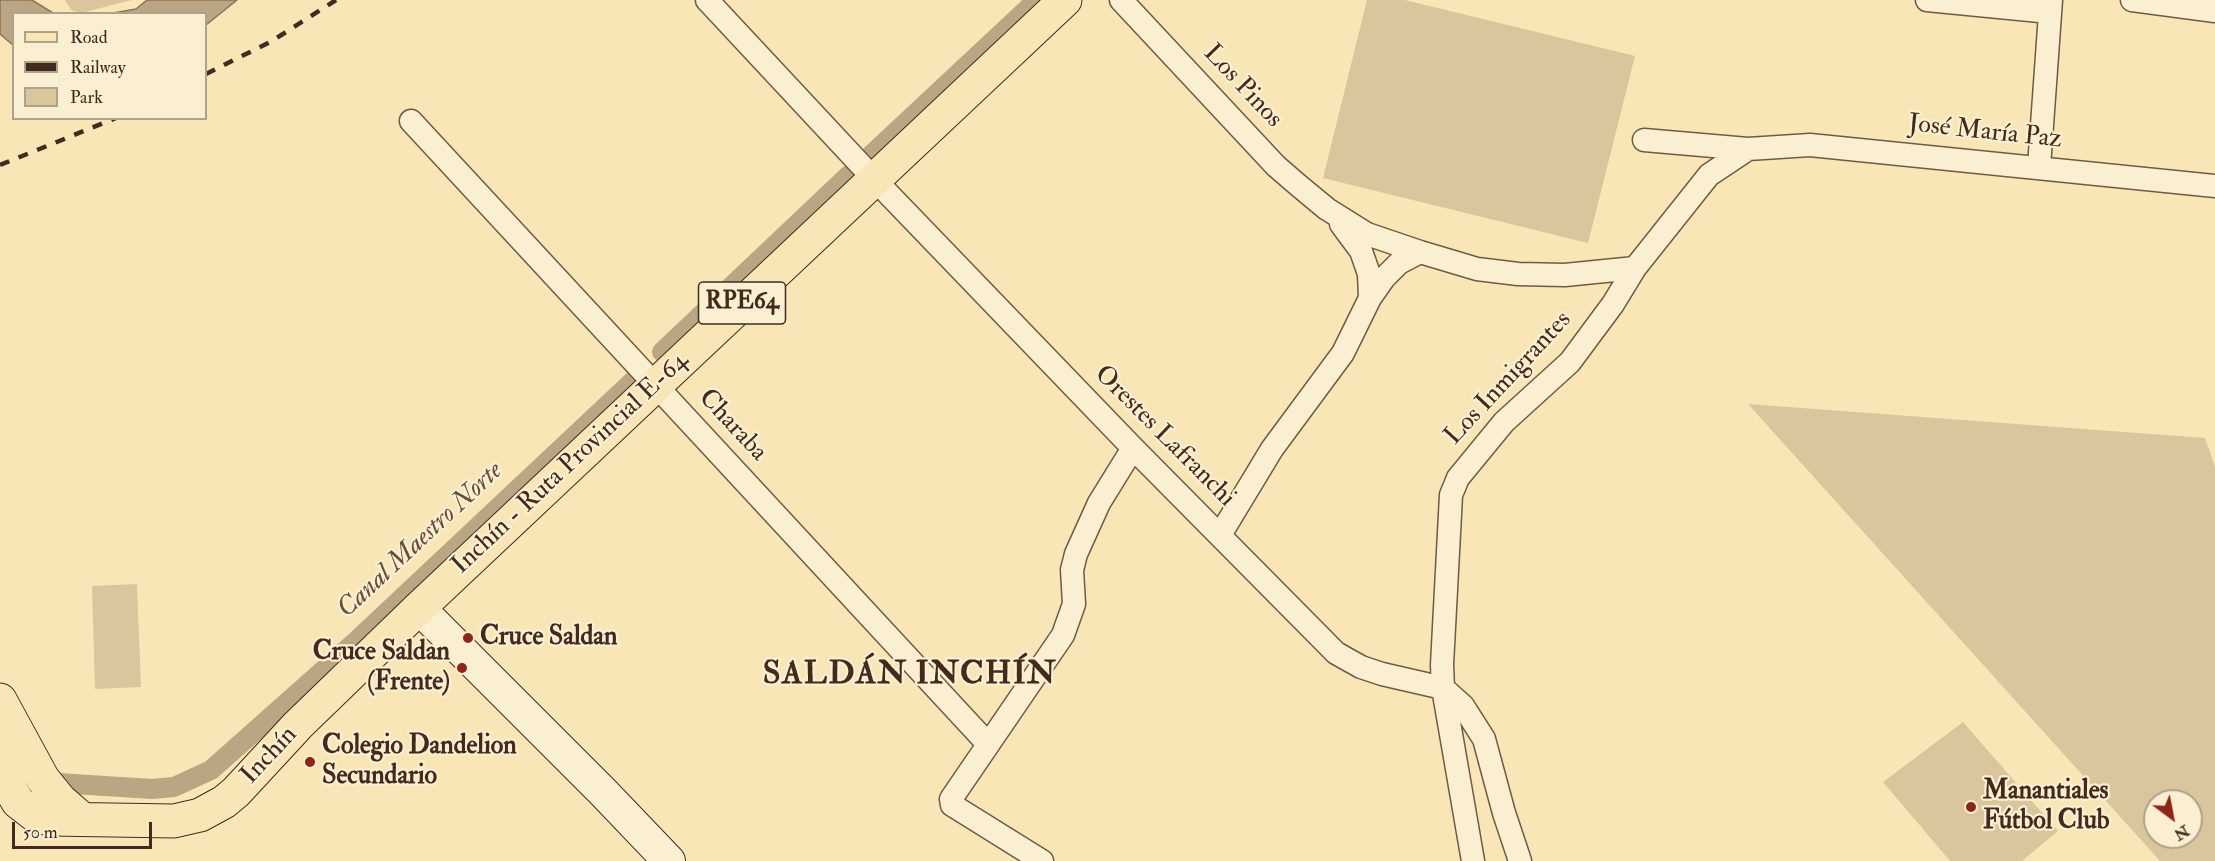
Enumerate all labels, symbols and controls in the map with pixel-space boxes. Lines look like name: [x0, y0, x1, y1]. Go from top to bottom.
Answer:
legend: [12, 12, 207, 120]
text: Road: [70, 26, 108, 49]
street label: Los Pinos: [1196, 39, 1288, 135]
text: Railway: [70, 56, 126, 79]
text: Park: [70, 86, 103, 109]
street label: José María Paz: [1907, 109, 2063, 157]
road number: RPE64: [698, 282, 786, 324]
street label: Los Inmigrantes: [1439, 306, 1579, 452]
street label: Inchín - Ruta Provincial E-64: [446, 346, 696, 582]
street label: Orestes Lafranchi: [1087, 360, 1241, 514]
street label: Charaba: [691, 383, 773, 469]
water label: Canal Maestro Norte: [332, 456, 510, 626]
place label: Cruce Saldan: [480, 622, 617, 654]
marker: Cruce Saldan: [461, 631, 475, 645]
place label: Cruce Saldan (Frente): [313, 637, 450, 698]
district label: SALDÁN INCHÍN: [763, 657, 1057, 695]
marker: Cruce Saldan (Frente): [455, 661, 469, 675]
street label: Inchín: [235, 720, 305, 792]
place label: Colegio Dandelion Secundario: [322, 731, 517, 792]
marker: Colegio Dandelion Secundario: [303, 755, 317, 769]
place label: Manantiales Fútbol Club: [1983, 776, 2110, 838]
north arrow: [2143, 789, 2203, 849]
marker: Manantiales Fútbol Club: [1964, 800, 1978, 814]
scale bar: [15, 810, 154, 848]
text: N: [2170, 820, 2193, 845]
text: 50 m: [23, 821, 58, 844]

